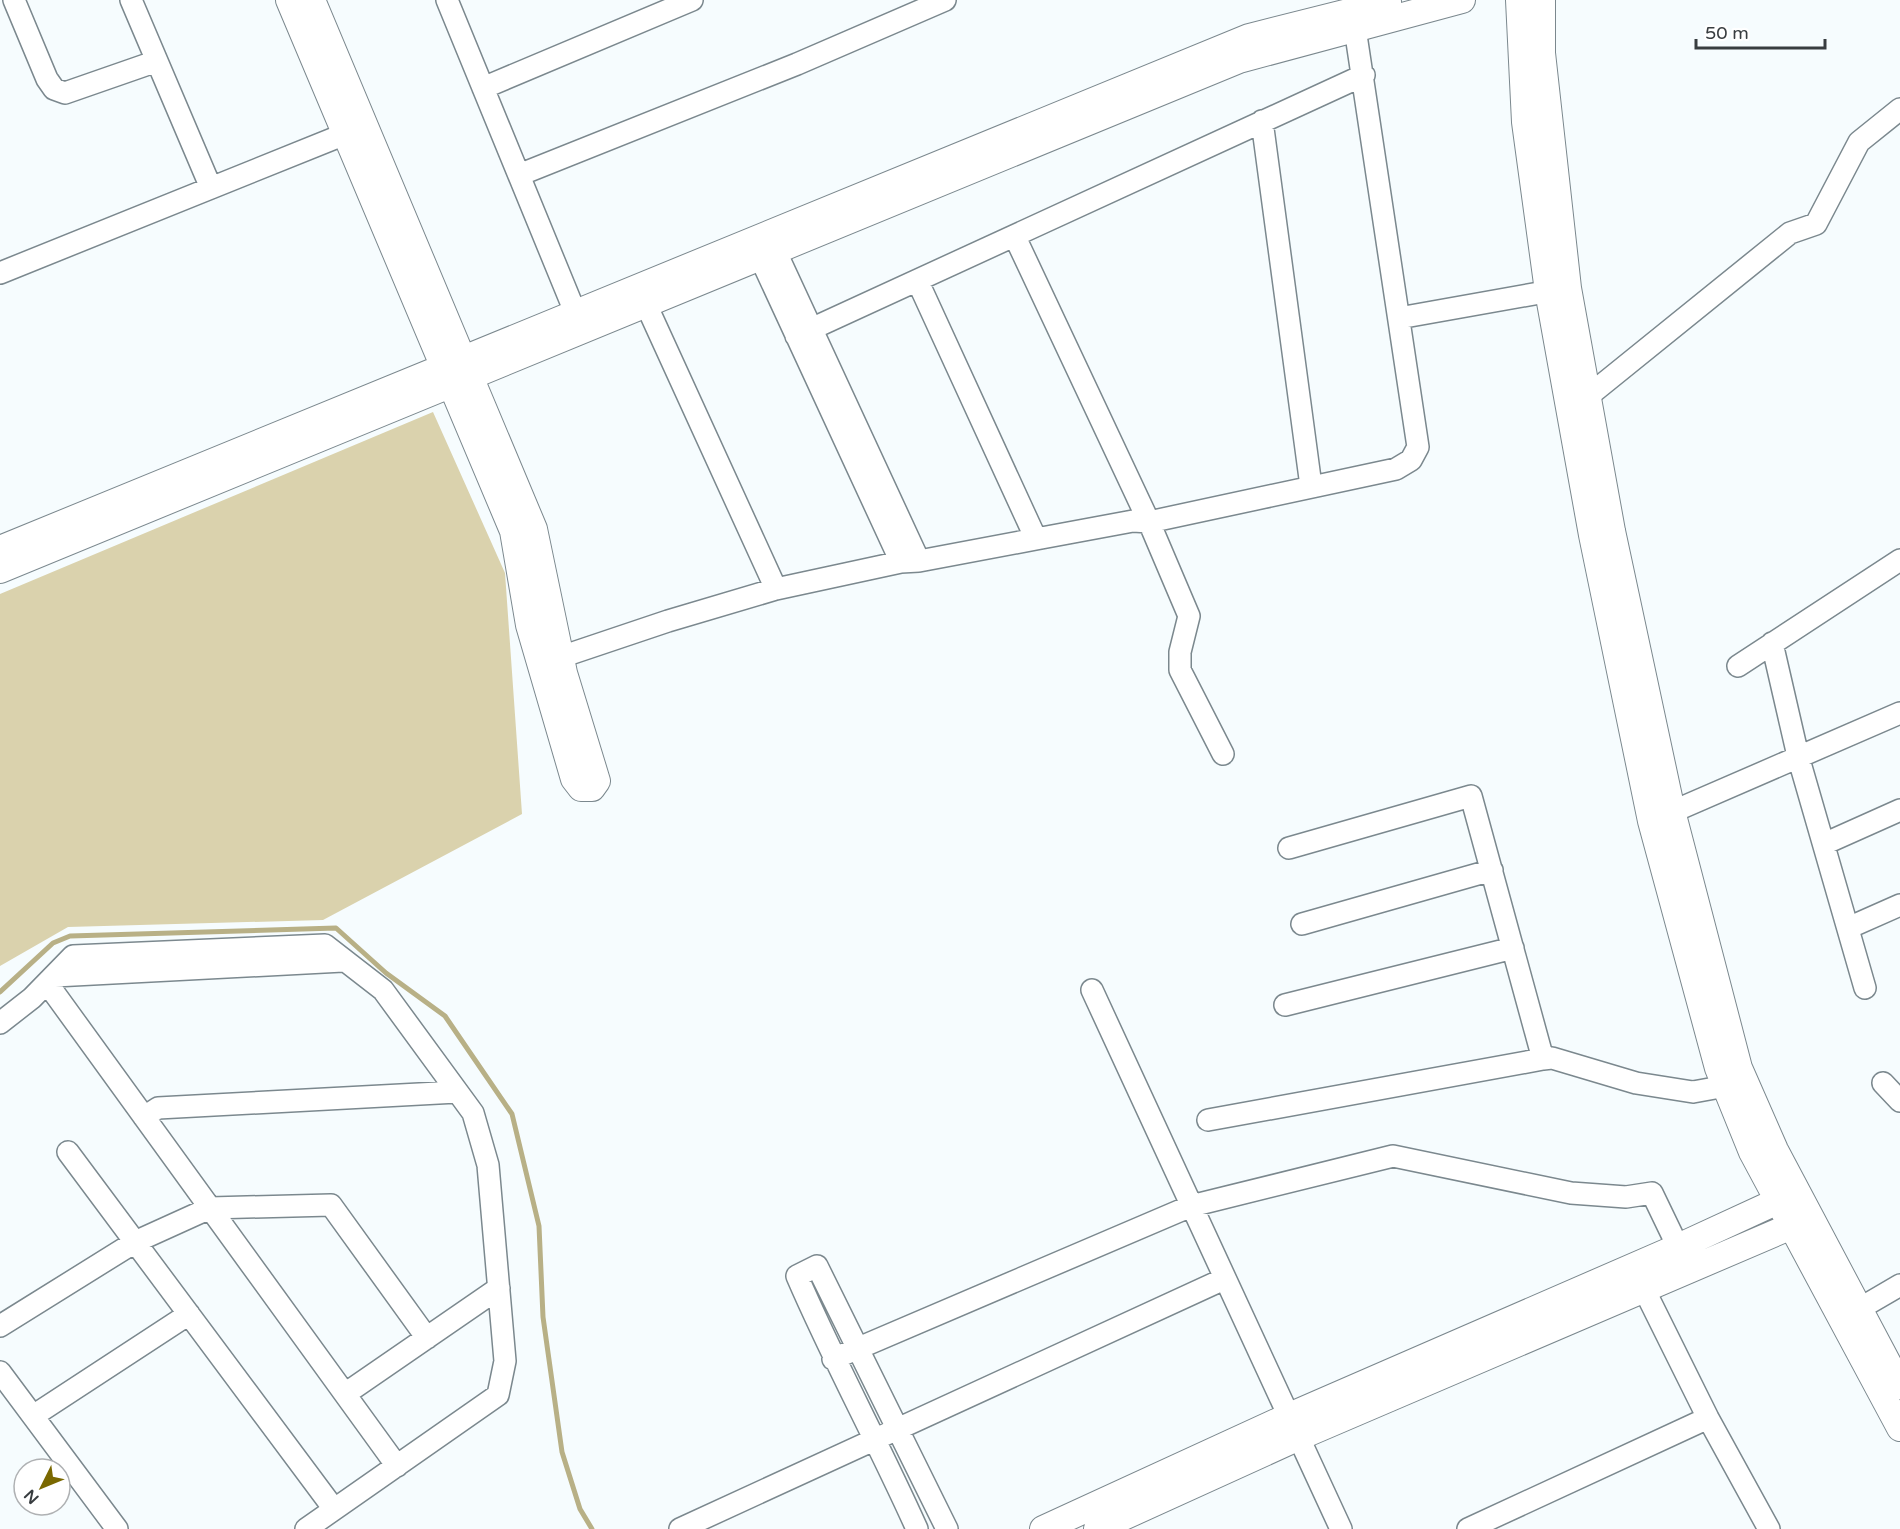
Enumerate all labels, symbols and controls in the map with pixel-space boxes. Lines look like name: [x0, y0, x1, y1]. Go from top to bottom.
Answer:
scale bar: [1696, 12, 1825, 50]
text: 50 m: [1705, 22, 1749, 44]
north arrow: [12, 1457, 72, 1517]
text: N: [20, 1485, 43, 1508]

